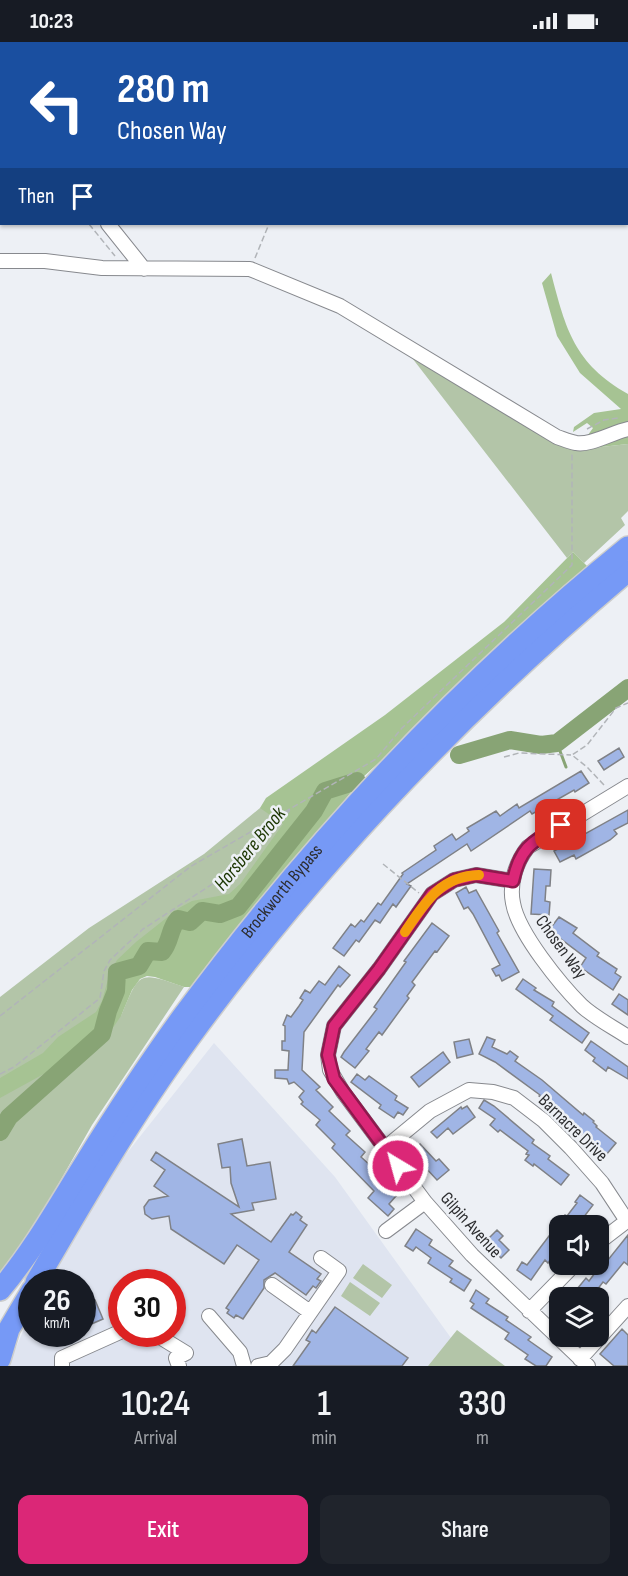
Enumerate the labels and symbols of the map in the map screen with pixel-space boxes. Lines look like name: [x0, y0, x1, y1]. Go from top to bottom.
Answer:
pin: [535, 799, 586, 850]
water label: Horsbere Brook: [209, 802, 291, 896]
street label: Brockworth Bypass: [237, 840, 327, 942]
street label: Chosen Way: [531, 911, 591, 983]
street label: Barnacre Drive: [534, 1090, 612, 1166]
position arrow: [366, 1134, 430, 1198]
street label: Gilpin Avenue: [436, 1188, 506, 1262]
speed limit sign: 30: [108, 1269, 186, 1347]

